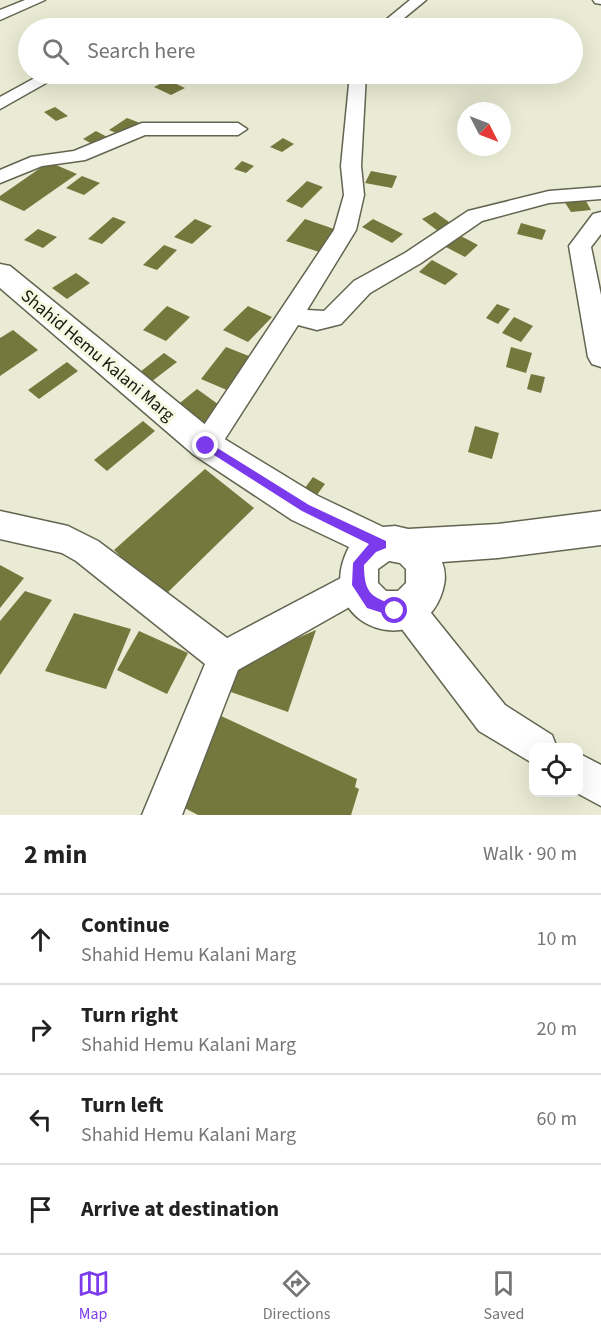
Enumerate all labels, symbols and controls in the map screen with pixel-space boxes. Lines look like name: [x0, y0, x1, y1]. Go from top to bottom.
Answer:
search box: [18, 18, 583, 84]
icon: search: [39, 35, 72, 68]
text: Search here: [87, 35, 195, 67]
north arrow: [457, 102, 511, 156]
street label: Shahid Hemu Kalani Marg: [15, 284, 180, 427]
route end: [192, 432, 218, 458]
route start: [381, 597, 407, 623]
map controls: [529, 743, 583, 797]
button: locate: [529, 743, 583, 797]
text: 2 min: [24, 836, 87, 873]
text: Walk · 90 m: [483, 840, 577, 868]
text: Continue: [81, 909, 170, 941]
icon: ahead: [24, 923, 57, 956]
text: 10 m: [537, 925, 577, 953]
text: Shahid Hemu Kalani Marg: [81, 941, 296, 969]
text: Turn right: [81, 999, 178, 1031]
icon: right: [24, 1013, 57, 1046]
text: 20 m: [537, 1015, 577, 1043]
text: Shahid Hemu Kalani Marg: [81, 1031, 296, 1059]
text: Turn left: [81, 1089, 163, 1121]
icon: left: [24, 1103, 57, 1136]
text: 60 m: [537, 1105, 577, 1133]
text: Shahid Hemu Kalani Marg: [81, 1121, 296, 1149]
icon: arrive: [24, 1193, 57, 1226]
text: Arrive at destination: [81, 1193, 279, 1225]
tab: Map: [77, 1267, 110, 1325]
tab: Directions: [263, 1267, 330, 1325]
tab: Saved: [484, 1267, 524, 1325]

